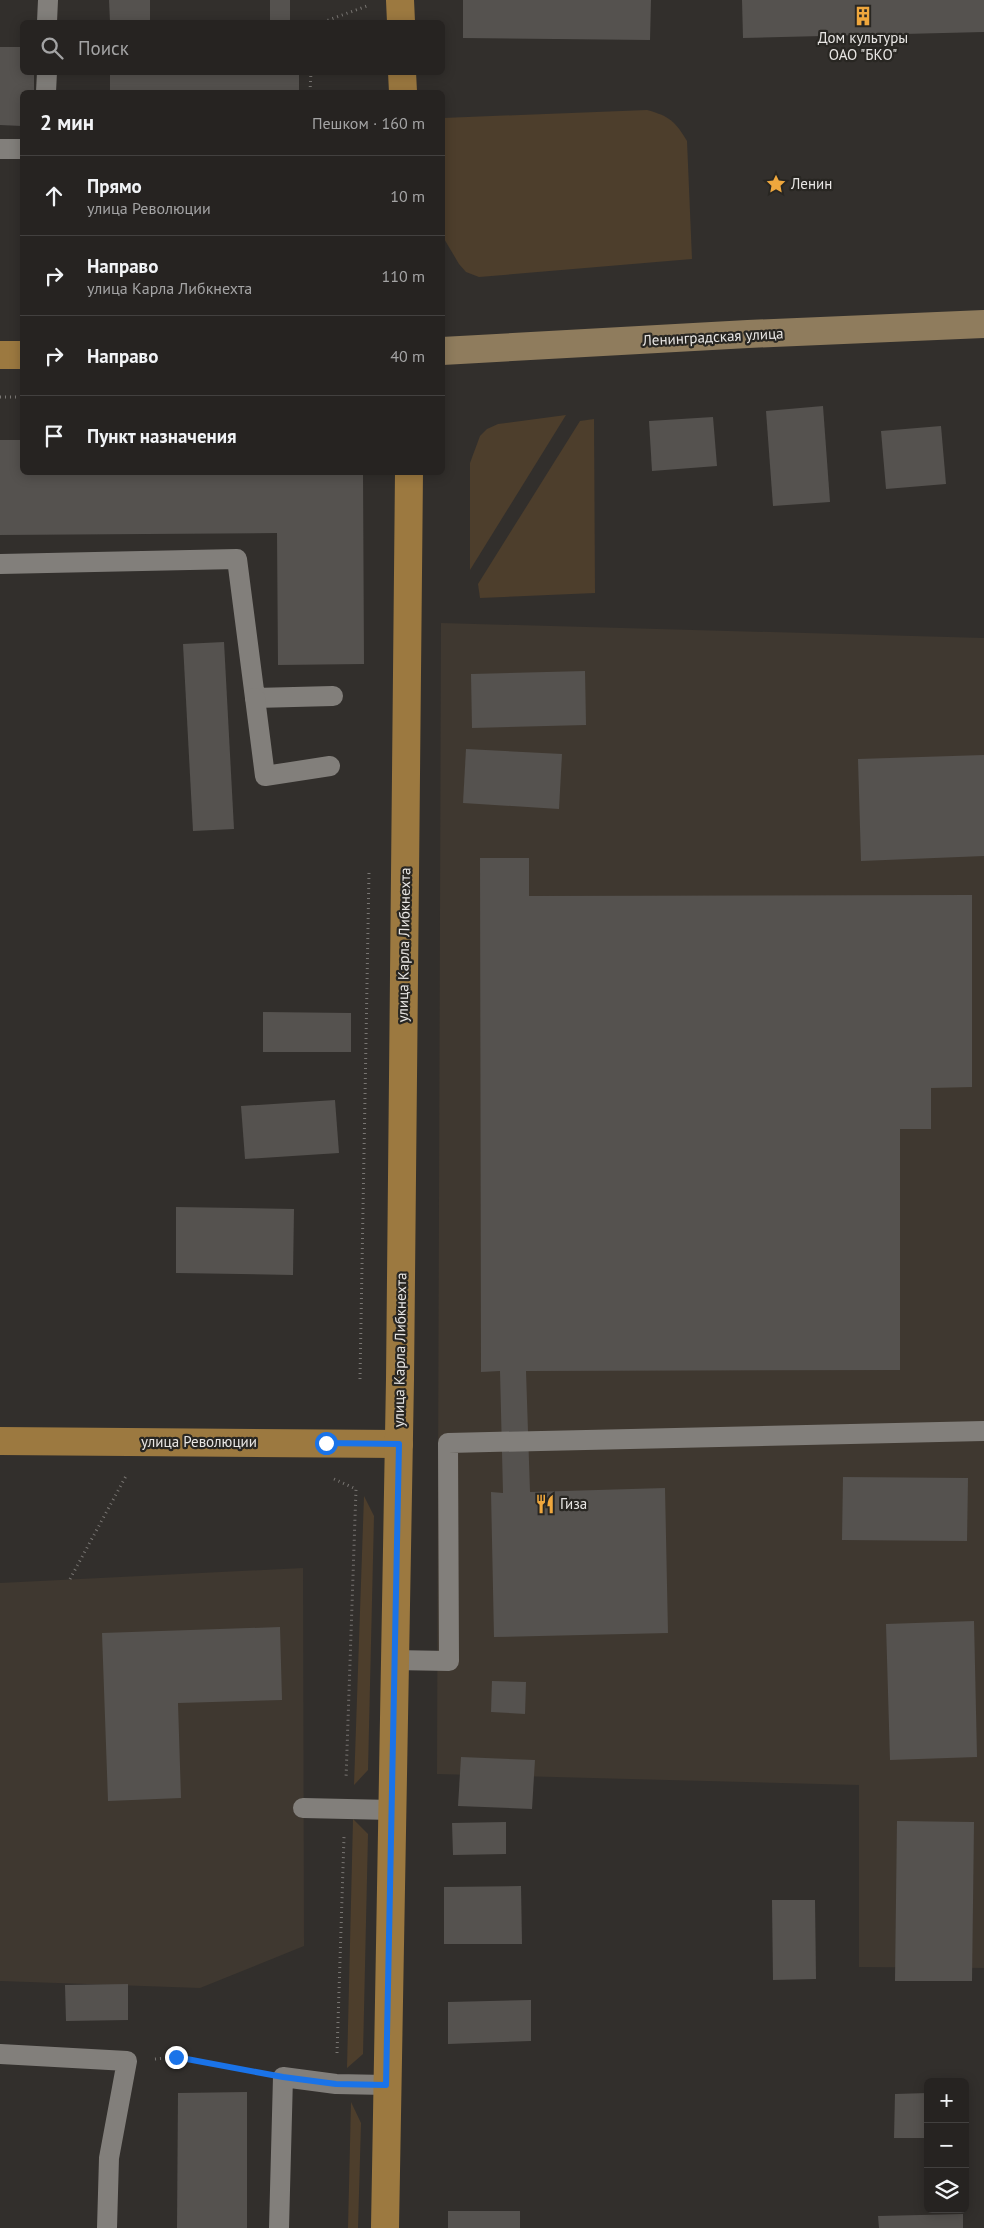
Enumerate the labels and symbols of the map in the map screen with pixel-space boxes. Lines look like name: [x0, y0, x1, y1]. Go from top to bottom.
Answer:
building icon: Дом культуры ОАО "БКО": [852, 5, 874, 27]
place label: Дом культуры ОАО "БКО": [818, 28, 908, 64]
place icon: Ленин: [765, 173, 787, 195]
place label: Ленин: [790, 174, 832, 193]
street label: Ленинградская улица: [641, 323, 784, 350]
street label: улица Карла Либкнехта: [393, 867, 414, 1023]
street label: улица Карла Либкнехта: [389, 1272, 410, 1428]
street label: улица Революции: [141, 1432, 257, 1451]
route start: [315, 1432, 338, 1455]
restaurant icon: Гиза: [534, 1493, 556, 1515]
place label: Гиза: [560, 1494, 587, 1513]
route end: [165, 2046, 188, 2069]

